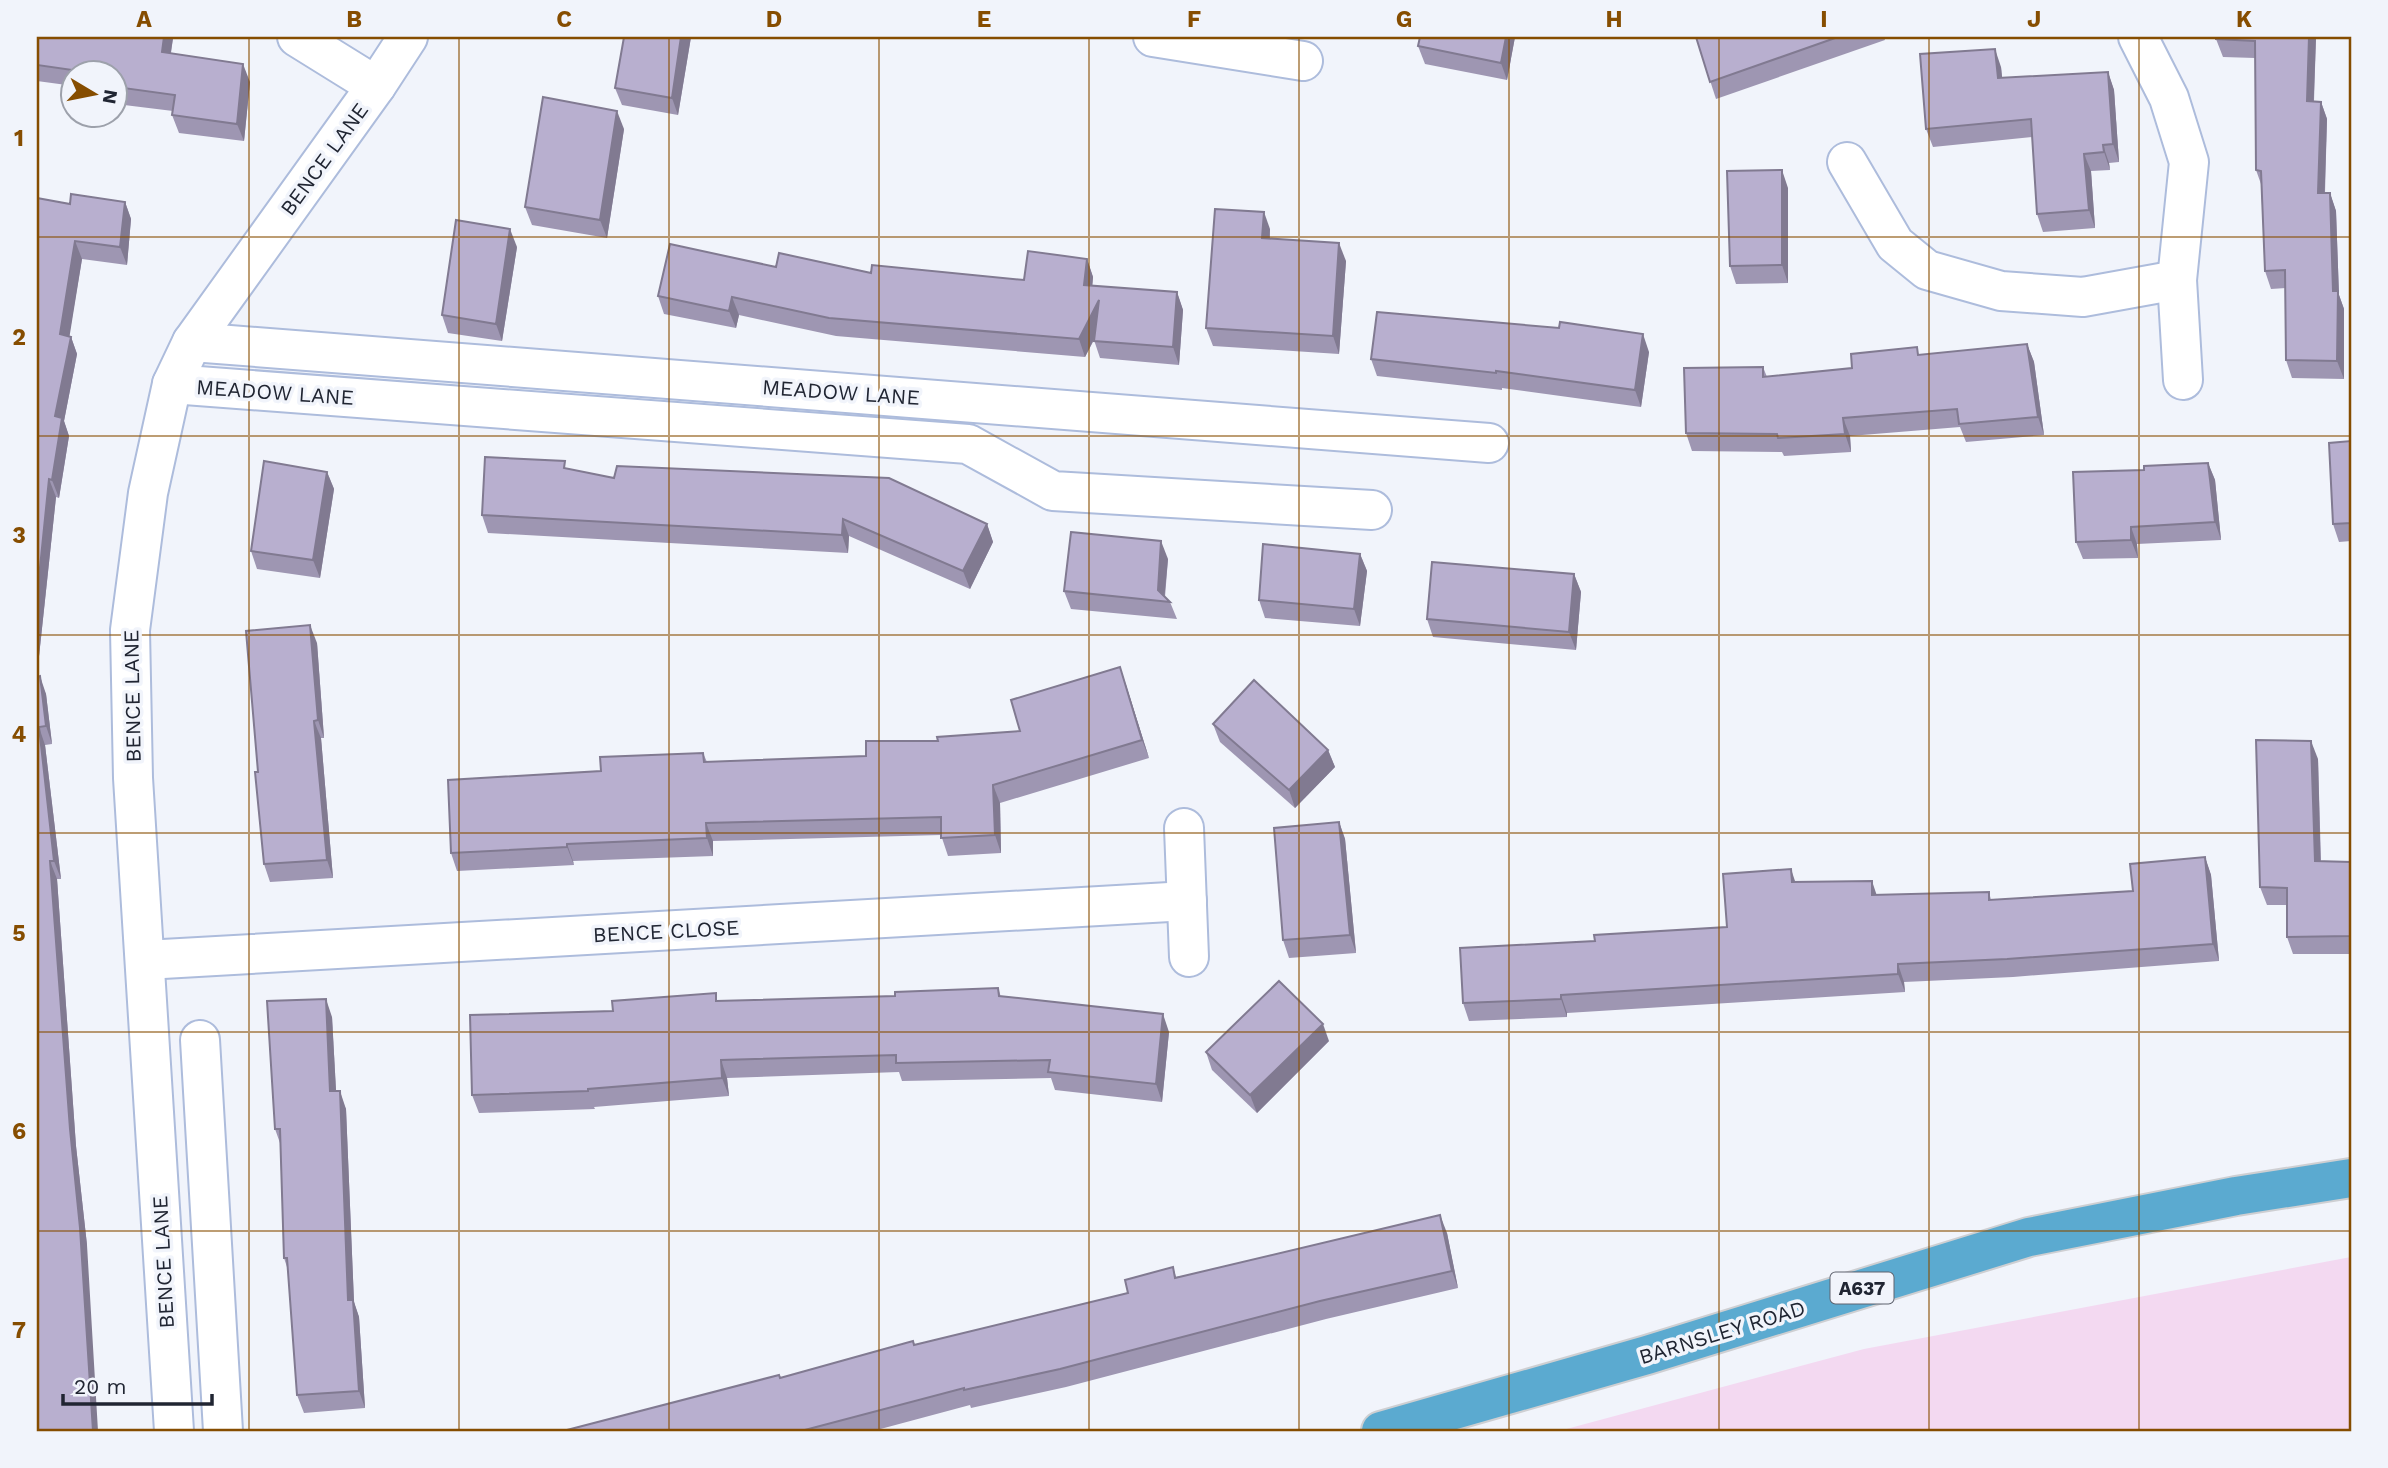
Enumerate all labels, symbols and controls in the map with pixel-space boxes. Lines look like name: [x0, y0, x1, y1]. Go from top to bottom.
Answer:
text: A: [136, 6, 152, 33]
text: B: [346, 6, 362, 33]
text: C: [556, 6, 572, 33]
text: D: [766, 6, 782, 33]
text: E: [977, 6, 991, 33]
text: F: [1187, 6, 1201, 33]
text: G: [1396, 6, 1412, 33]
text: H: [1605, 6, 1623, 33]
text: I: [1820, 6, 1828, 33]
text: J: [2027, 6, 2041, 33]
text: K: [2236, 6, 2252, 33]
north arrow: [60, 60, 130, 130]
text: N: [98, 88, 123, 106]
street label: BENCE LANE: [275, 98, 373, 220]
text: 1: [14, 125, 24, 152]
text: 2: [12, 324, 26, 351]
street label: MEADOW LANE: [195, 374, 355, 410]
street label: MEADOW LANE: [761, 374, 921, 410]
text: 3: [12, 522, 26, 549]
street label: BENCE LANE: [118, 629, 146, 763]
text: 4: [12, 721, 27, 748]
street label: BENCE CLOSE: [592, 915, 740, 947]
text: 5: [12, 920, 26, 947]
text: 6: [12, 1118, 26, 1145]
street label: BENCE LANE: [147, 1195, 179, 1329]
road number: A637: [1830, 1272, 1894, 1304]
street label: BARNSLEY ROAD: [1636, 1295, 1808, 1369]
text: 7: [12, 1317, 26, 1344]
scale bar: [63, 1363, 212, 1407]
text: 20 m: [74, 1374, 126, 1399]

